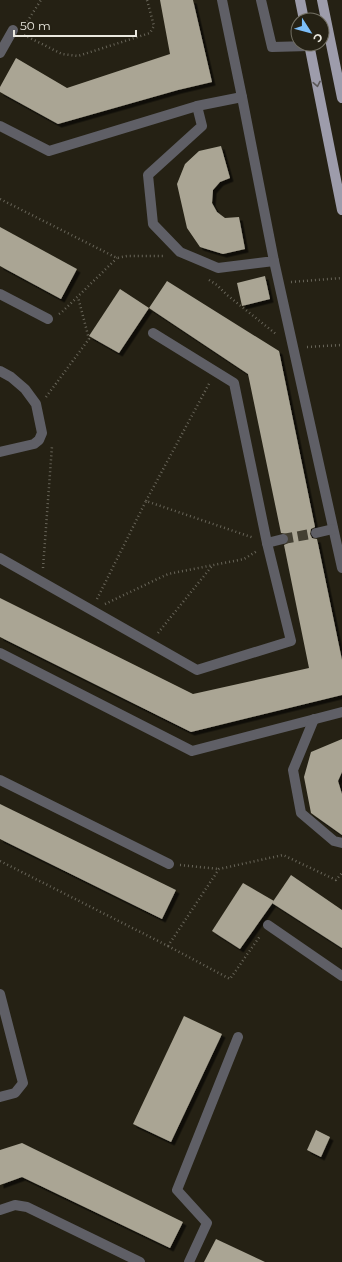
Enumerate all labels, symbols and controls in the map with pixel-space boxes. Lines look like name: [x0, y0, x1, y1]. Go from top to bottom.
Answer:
scale bar: [14, 12, 136, 38]
north arrow: [290, 12, 330, 52]
text: 50 m: [20, 18, 51, 33]
text: С: [310, 31, 326, 45]
one-way arrow: [312, 81, 321, 87]

